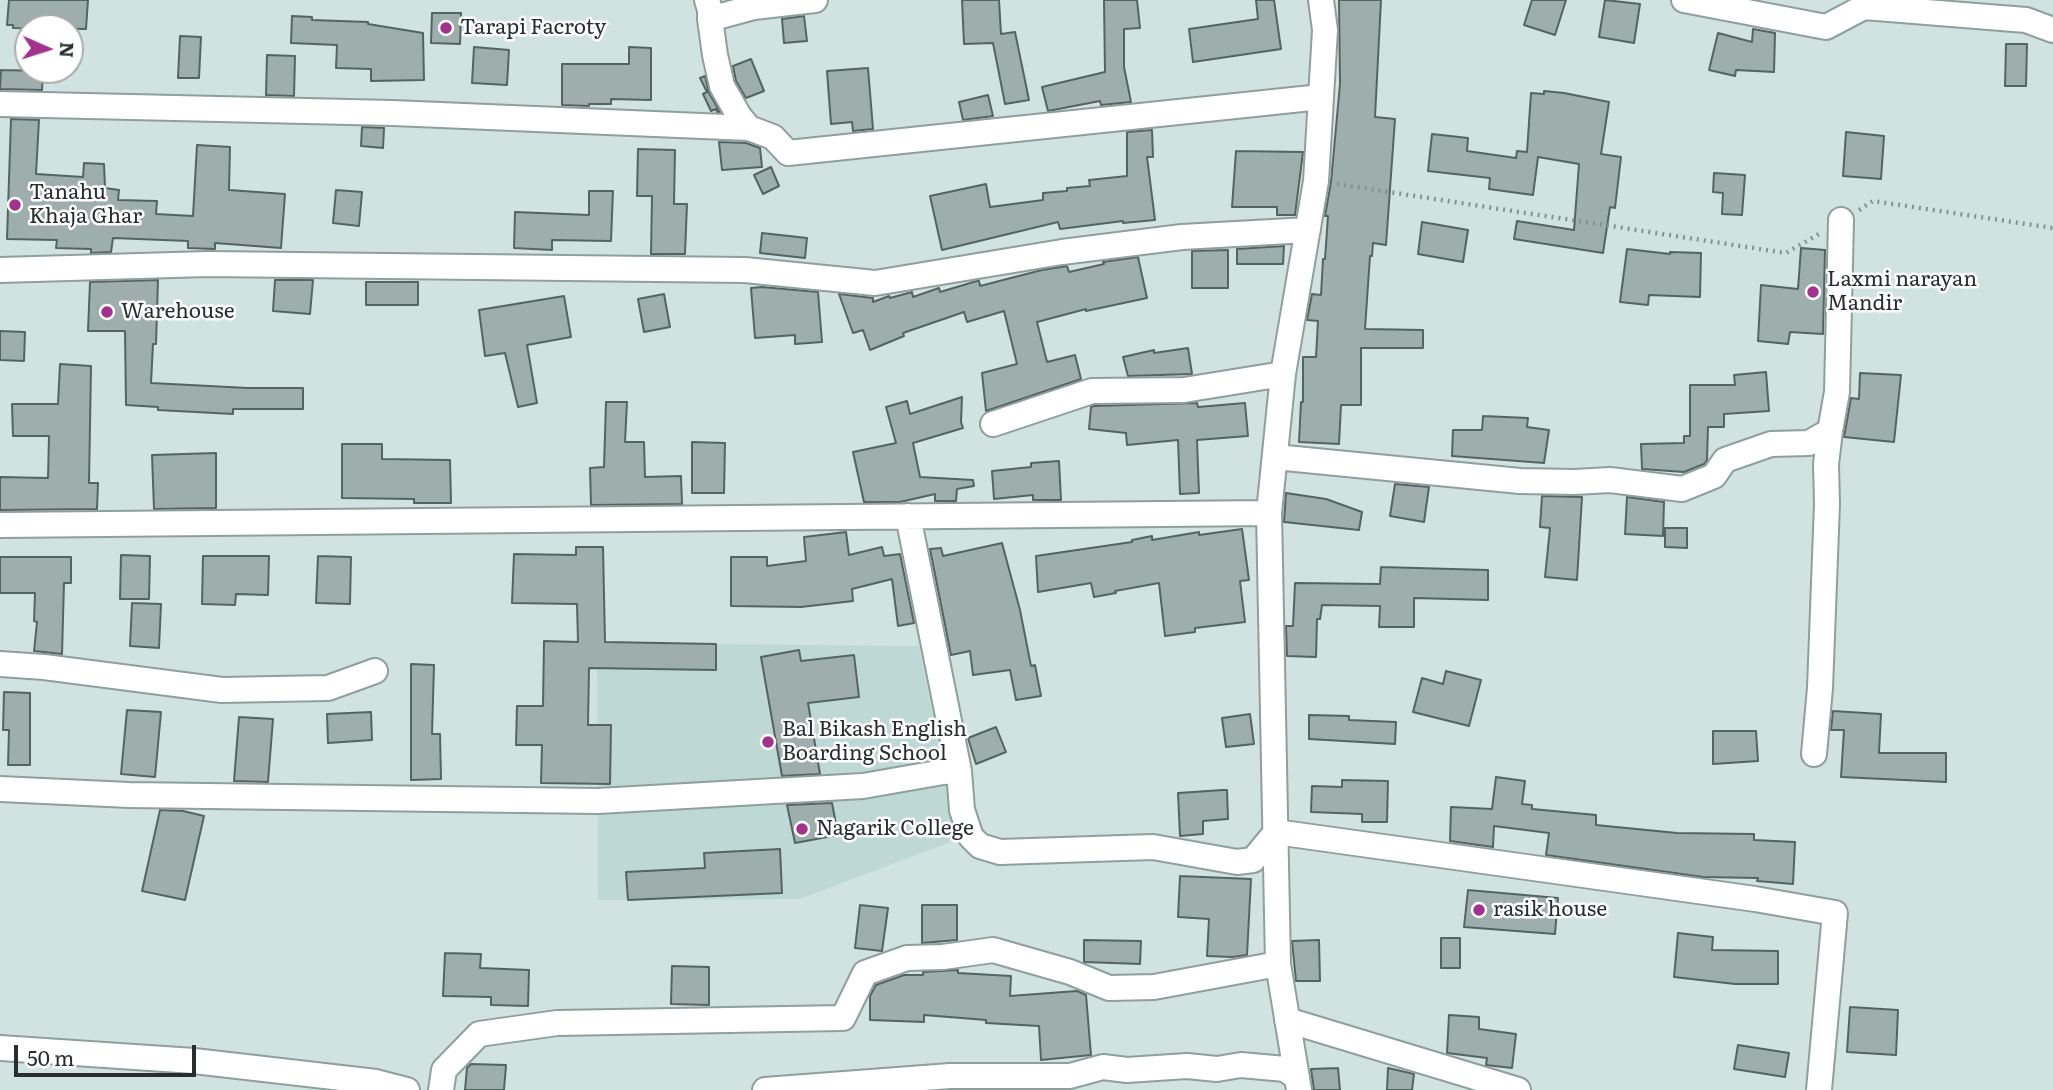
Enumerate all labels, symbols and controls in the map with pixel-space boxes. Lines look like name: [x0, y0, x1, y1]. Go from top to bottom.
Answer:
north arrow: [14, 14, 84, 84]
place label: Tarapi Facroty: [460, 15, 606, 41]
marker: Tarapi Facroty: [438, 20, 454, 36]
text: N: [54, 41, 82, 59]
place label: Tanahu Khaja Ghar: [29, 180, 142, 230]
marker: Tanahu Khaja Ghar: [7, 197, 23, 213]
place label: Laxmi narayan Mandir: [1827, 267, 1977, 317]
marker: Laxmi narayan Mandir: [1805, 284, 1821, 300]
place label: Warehouse: [121, 299, 235, 325]
marker: Warehouse: [99, 304, 115, 320]
place label: Bal Bikash English Boarding School: [782, 717, 967, 767]
marker: Bal Bikash English Boarding School: [760, 734, 776, 750]
place label: Nagarik College: [816, 816, 974, 842]
marker: Nagarik College: [794, 821, 810, 837]
place label: rasik house: [1493, 897, 1607, 923]
marker: rasik house: [1471, 902, 1487, 918]
scale bar: [18, 1030, 200, 1074]
text: 50 m: [27, 1041, 74, 1072]

